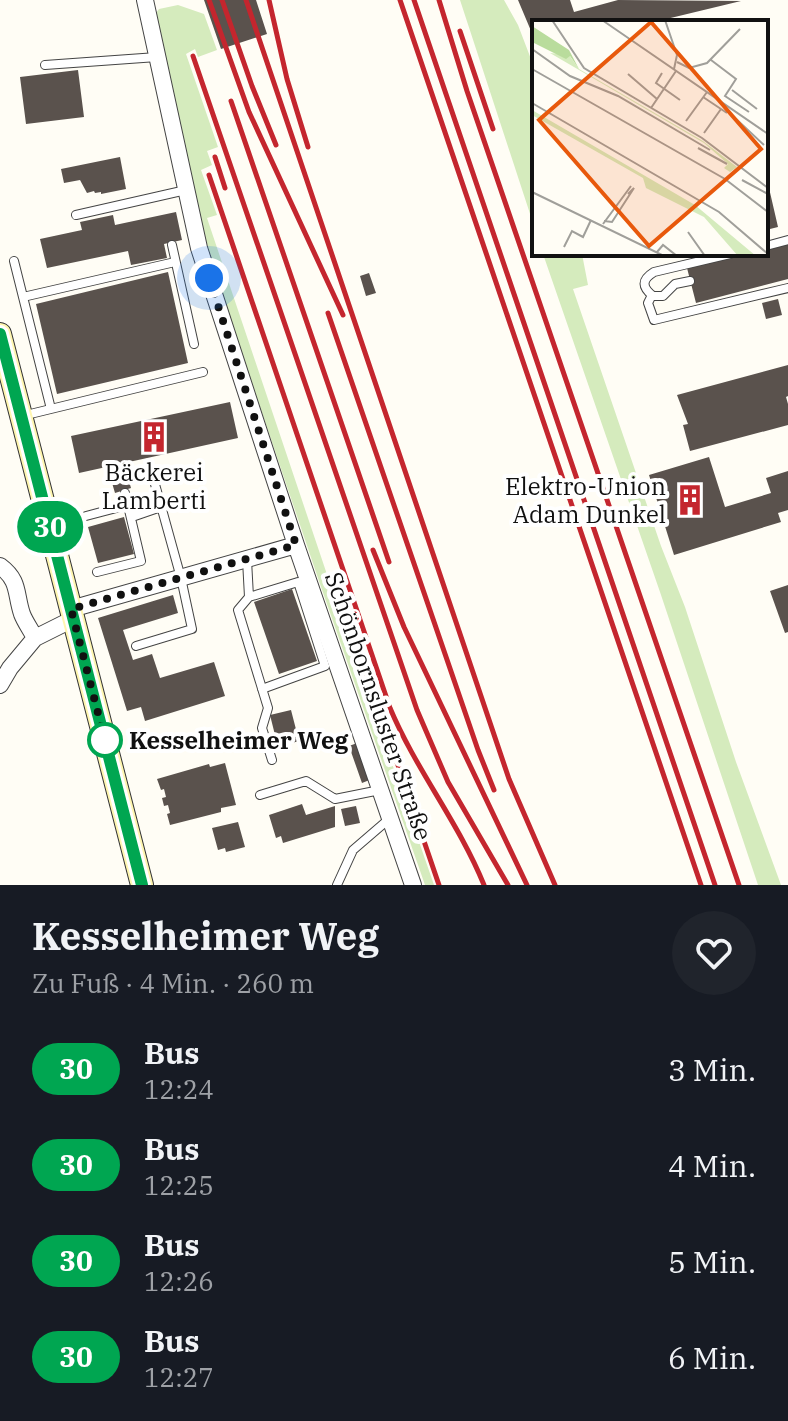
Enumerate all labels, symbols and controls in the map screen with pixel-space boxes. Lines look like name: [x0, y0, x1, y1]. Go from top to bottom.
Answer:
inset map: [532, 20, 768, 256]
your location: [189, 258, 229, 298]
building icon: Bäckerei Lamberti: [137, 420, 171, 454]
place label: Bäckerei Lamberti: [102, 456, 206, 516]
place label: Elektro-Union Adam Dunkel: [505, 470, 666, 530]
building icon: Elektro-Union Adam Dunkel: [673, 483, 707, 517]
line badge: 30: [14, 501, 86, 553]
text: 30: [33, 508, 67, 545]
street label: Schönbornsluster Straße: [318, 568, 440, 844]
marker: Kesselheimer Weg: [88, 723, 122, 757]
place label: Kesselheimer Weg: [129, 724, 348, 756]
text: Kesselheimer Weg: [32, 911, 379, 960]
button: heart: [672, 911, 756, 995]
text: Zu Fuß · 4 Min. · 260 m: [32, 966, 314, 1000]
text: Bus: [144, 1033, 199, 1072]
text: 30: [59, 1050, 93, 1087]
text: 3 Min.: [668, 1050, 756, 1089]
text: 12:24: [144, 1072, 214, 1106]
text: Bus: [144, 1129, 199, 1168]
text: 30: [59, 1146, 93, 1183]
text: 4 Min.: [668, 1146, 756, 1185]
text: 12:25: [144, 1168, 214, 1202]
text: Bus: [144, 1225, 199, 1264]
text: 30: [59, 1242, 93, 1279]
text: 5 Min.: [668, 1242, 756, 1281]
text: 12:26: [144, 1264, 214, 1298]
text: Bus: [144, 1321, 199, 1360]
text: 30: [59, 1338, 93, 1375]
text: 6 Min.: [668, 1338, 756, 1377]
text: 12:27: [144, 1360, 214, 1394]

